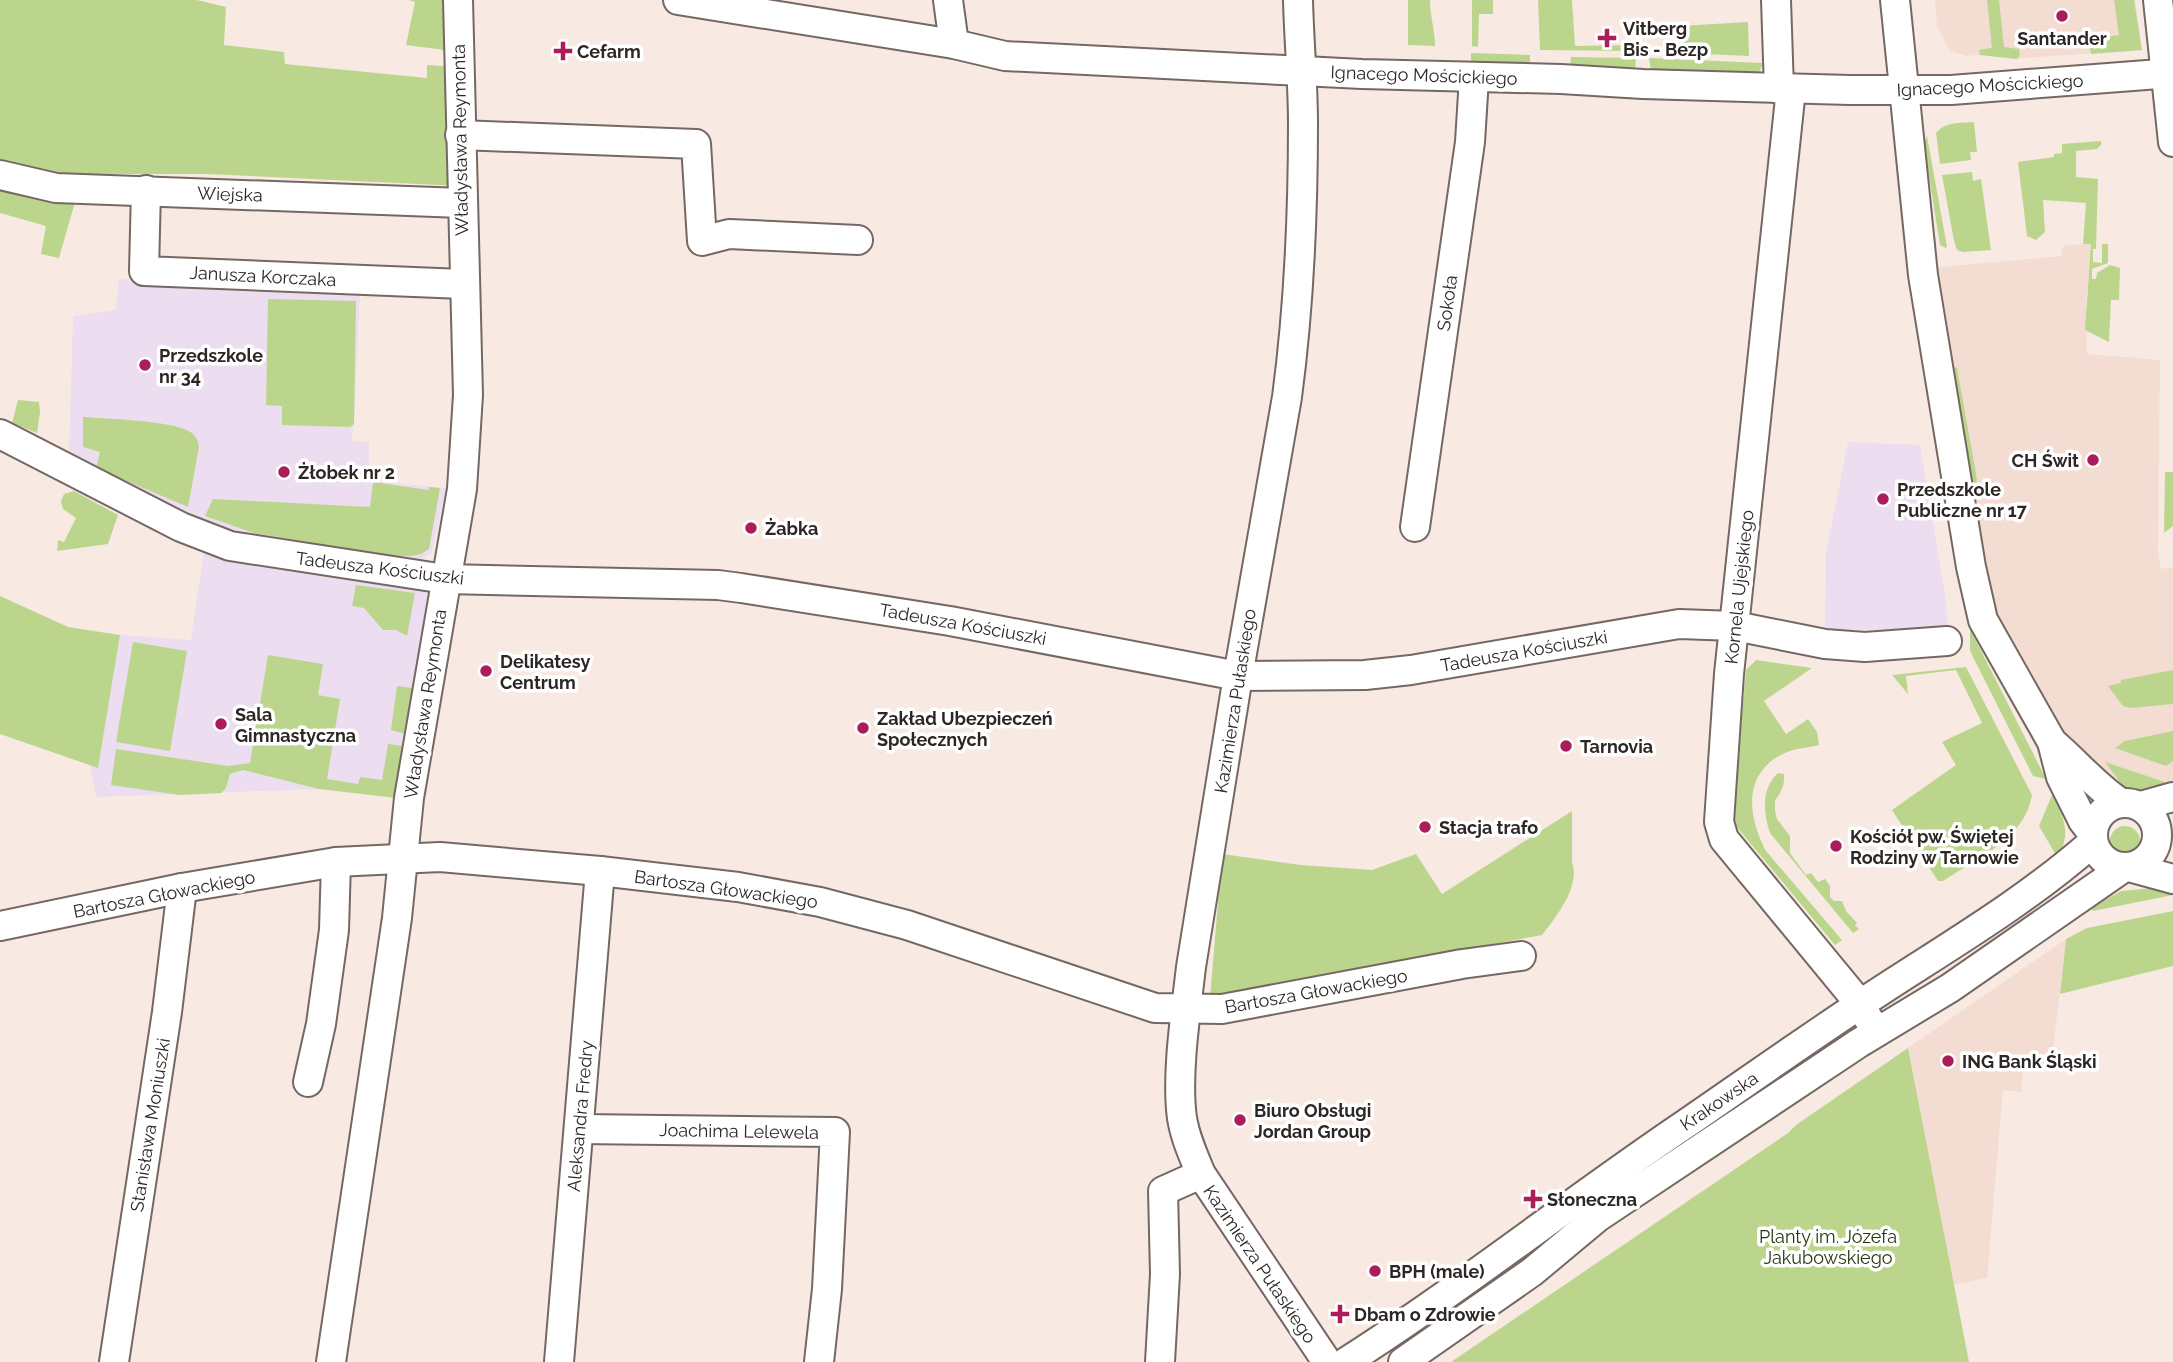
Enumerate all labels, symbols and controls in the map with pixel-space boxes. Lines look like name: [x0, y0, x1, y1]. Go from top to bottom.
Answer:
marker: Santander: [2054, 8, 2070, 24]
place label: Vitberg Bis - Bezp: [1623, 18, 1708, 60]
marker: Vitberg Bis - Bezp: [1597, 28, 1617, 48]
place label: Santander: [2017, 28, 2107, 49]
place label: Cefarm: [577, 41, 641, 62]
marker: Cefarm: [555, 43, 571, 59]
street label: Władysława Reymonta: [448, 44, 472, 236]
street label: Ignacego Mościckiego: [1330, 61, 1518, 89]
street label: Ignacego Mościckiego: [1896, 70, 2084, 100]
street label: Wiejska: [197, 182, 263, 206]
street label: Janusza Korczaka: [189, 262, 337, 290]
street label: Sokoła: [1433, 274, 1461, 332]
place label: Przedszkole nr 34: [159, 345, 263, 387]
marker: Przedszkole nr 34: [137, 357, 153, 373]
place label: CH Świt: [2012, 449, 2079, 471]
marker: CH Świt: [2085, 452, 2101, 468]
place label: Żłobek nr 2: [298, 462, 395, 483]
marker: Żłobek nr 2: [276, 464, 292, 480]
place label: Przedszkole Publiczne nr 17: [1897, 479, 2028, 521]
marker: Przedszkole Publiczne nr 17: [1875, 491, 1891, 507]
street label: Kornela Ujejskiego: [1720, 508, 1758, 665]
place label: Żabka: [765, 518, 818, 539]
marker: Żabka: [743, 520, 759, 536]
street label: Tadeusza Kościuszki: [295, 547, 465, 589]
street label: Tadeusza Kościuszki: [878, 599, 1048, 649]
street label: Kazimierza Pułaskiego: [1210, 607, 1260, 795]
street label: Władysława Reymonta: [400, 608, 450, 800]
street label: Tadeusza Kościuszki: [1439, 626, 1609, 676]
place label: Delikatesy Centrum: [500, 651, 590, 693]
marker: Delikatesy Centrum: [478, 663, 494, 679]
place label: Sala Gimnastyczna: [235, 704, 356, 746]
place label: Zakład Ubezpieczeń Społecznych: [877, 708, 1053, 750]
marker: Sala Gimnastyczna: [213, 716, 229, 732]
marker: Zakład Ubezpieczeń Społecznych: [855, 720, 871, 736]
place label: Tarnovia: [1580, 736, 1653, 757]
marker: Tarnovia: [1558, 738, 1574, 754]
place label: Stacja trafo: [1439, 817, 1538, 838]
marker: Stacja trafo: [1417, 819, 1433, 835]
place label: Kościół pw. Świętej Rodziny w Tarnowie: [1850, 825, 2019, 868]
marker: Kościół pw. Świętej Rodziny w Tarnowie: [1828, 838, 1844, 854]
street label: Bartosza Głowackiego: [71, 866, 257, 922]
street label: Bartosza Głowackiego: [633, 866, 819, 912]
street label: Bartosza Głowackiego: [1223, 965, 1409, 1017]
street label: Stanisława Moniuszki: [126, 1037, 174, 1213]
street label: Aleksandra Fredry: [563, 1039, 597, 1193]
place label: ING Bank Śląski: [1962, 1050, 2097, 1072]
marker: ING Bank Śląski: [1940, 1053, 1956, 1069]
street label: Krakowska: [1676, 1067, 1762, 1135]
place label: Biuro Obsługi Jordan Group: [1254, 1100, 1371, 1142]
marker: Biuro Obsługi Jordan Group: [1232, 1112, 1248, 1128]
street label: Joachima Lelewela: [659, 1119, 819, 1143]
street label: Kazimierza Pułaskiego: [1199, 1181, 1321, 1347]
place label: Słoneczna: [1547, 1189, 1637, 1210]
marker: Słoneczna: [1525, 1191, 1541, 1207]
park label: Planty im. Józefa Jakubowskiego: [1759, 1226, 1897, 1268]
place label: BPH (male): [1389, 1261, 1485, 1282]
marker: BPH (male): [1367, 1263, 1383, 1279]
place label: Dbam o Zdrowie: [1354, 1304, 1496, 1325]
marker: Dbam o Zdrowie: [1332, 1306, 1348, 1322]

